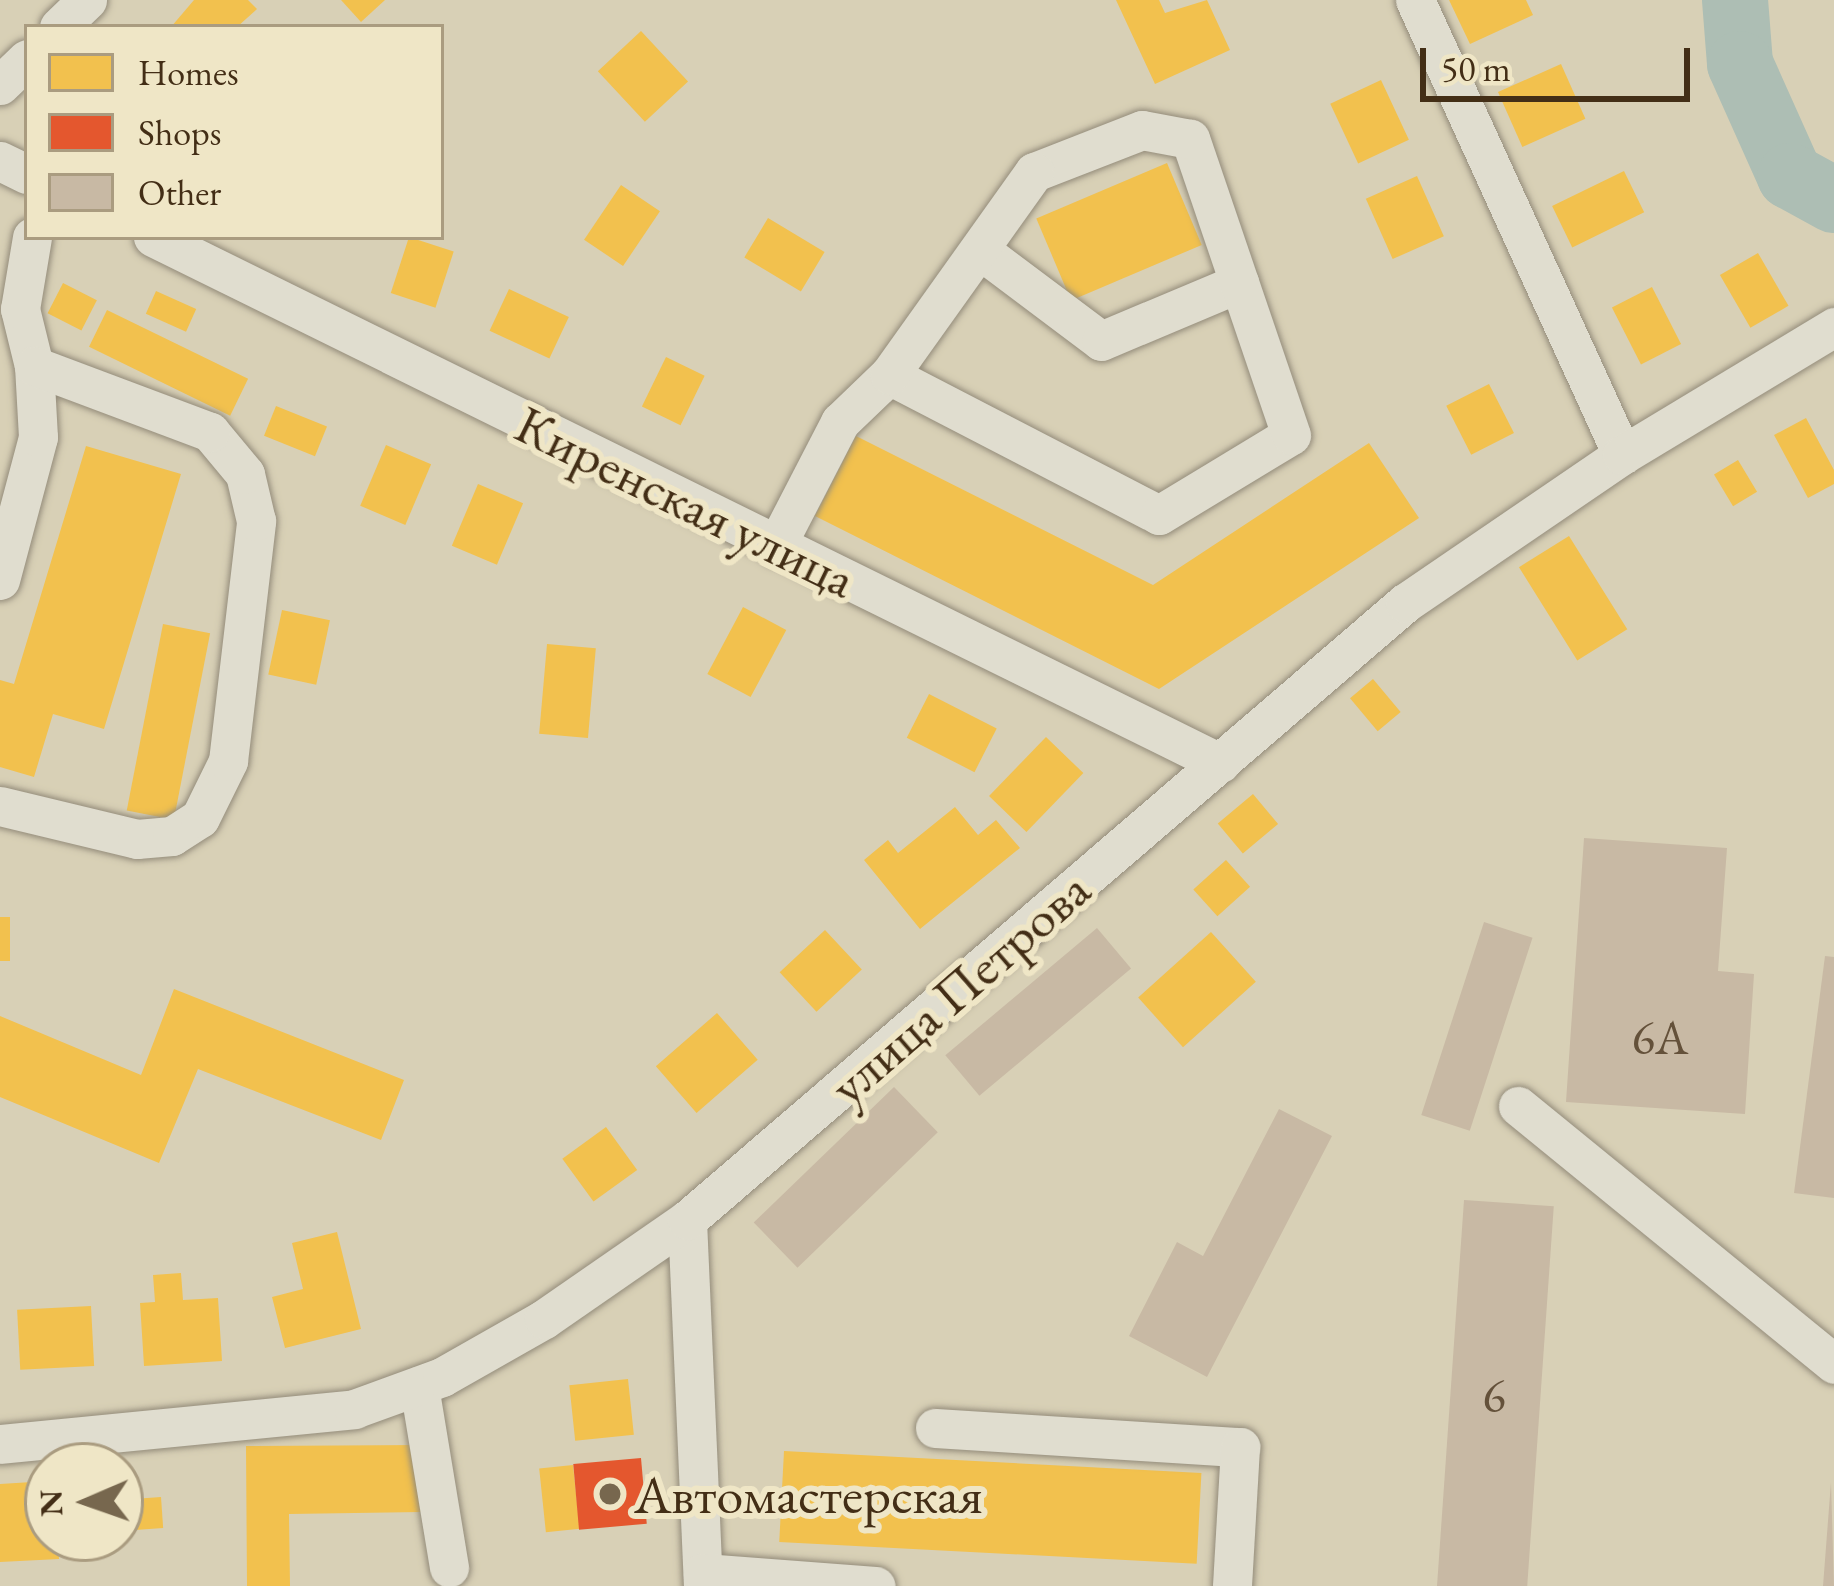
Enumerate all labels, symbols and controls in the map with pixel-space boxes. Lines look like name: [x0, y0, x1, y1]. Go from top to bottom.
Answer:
legend: [24, 24, 444, 240]
scale bar: [1426, 24, 1696, 98]
text: 50 m: [1441, 45, 1511, 92]
text: Homes: [138, 49, 239, 96]
text: Shops: [138, 109, 221, 156]
text: Other: [138, 169, 221, 216]
street label: Киренская улица: [505, 391, 867, 611]
street label: улица Петрова: [815, 856, 1103, 1118]
house number: 6А: [1632, 1009, 1688, 1067]
house number: 6: [1482, 1367, 1506, 1425]
north arrow: [24, 1442, 144, 1562]
place label: Автомастерская: [634, 1462, 983, 1526]
marker: Автомастерская: [597, 1481, 623, 1507]
text: N: [29, 1489, 72, 1517]

